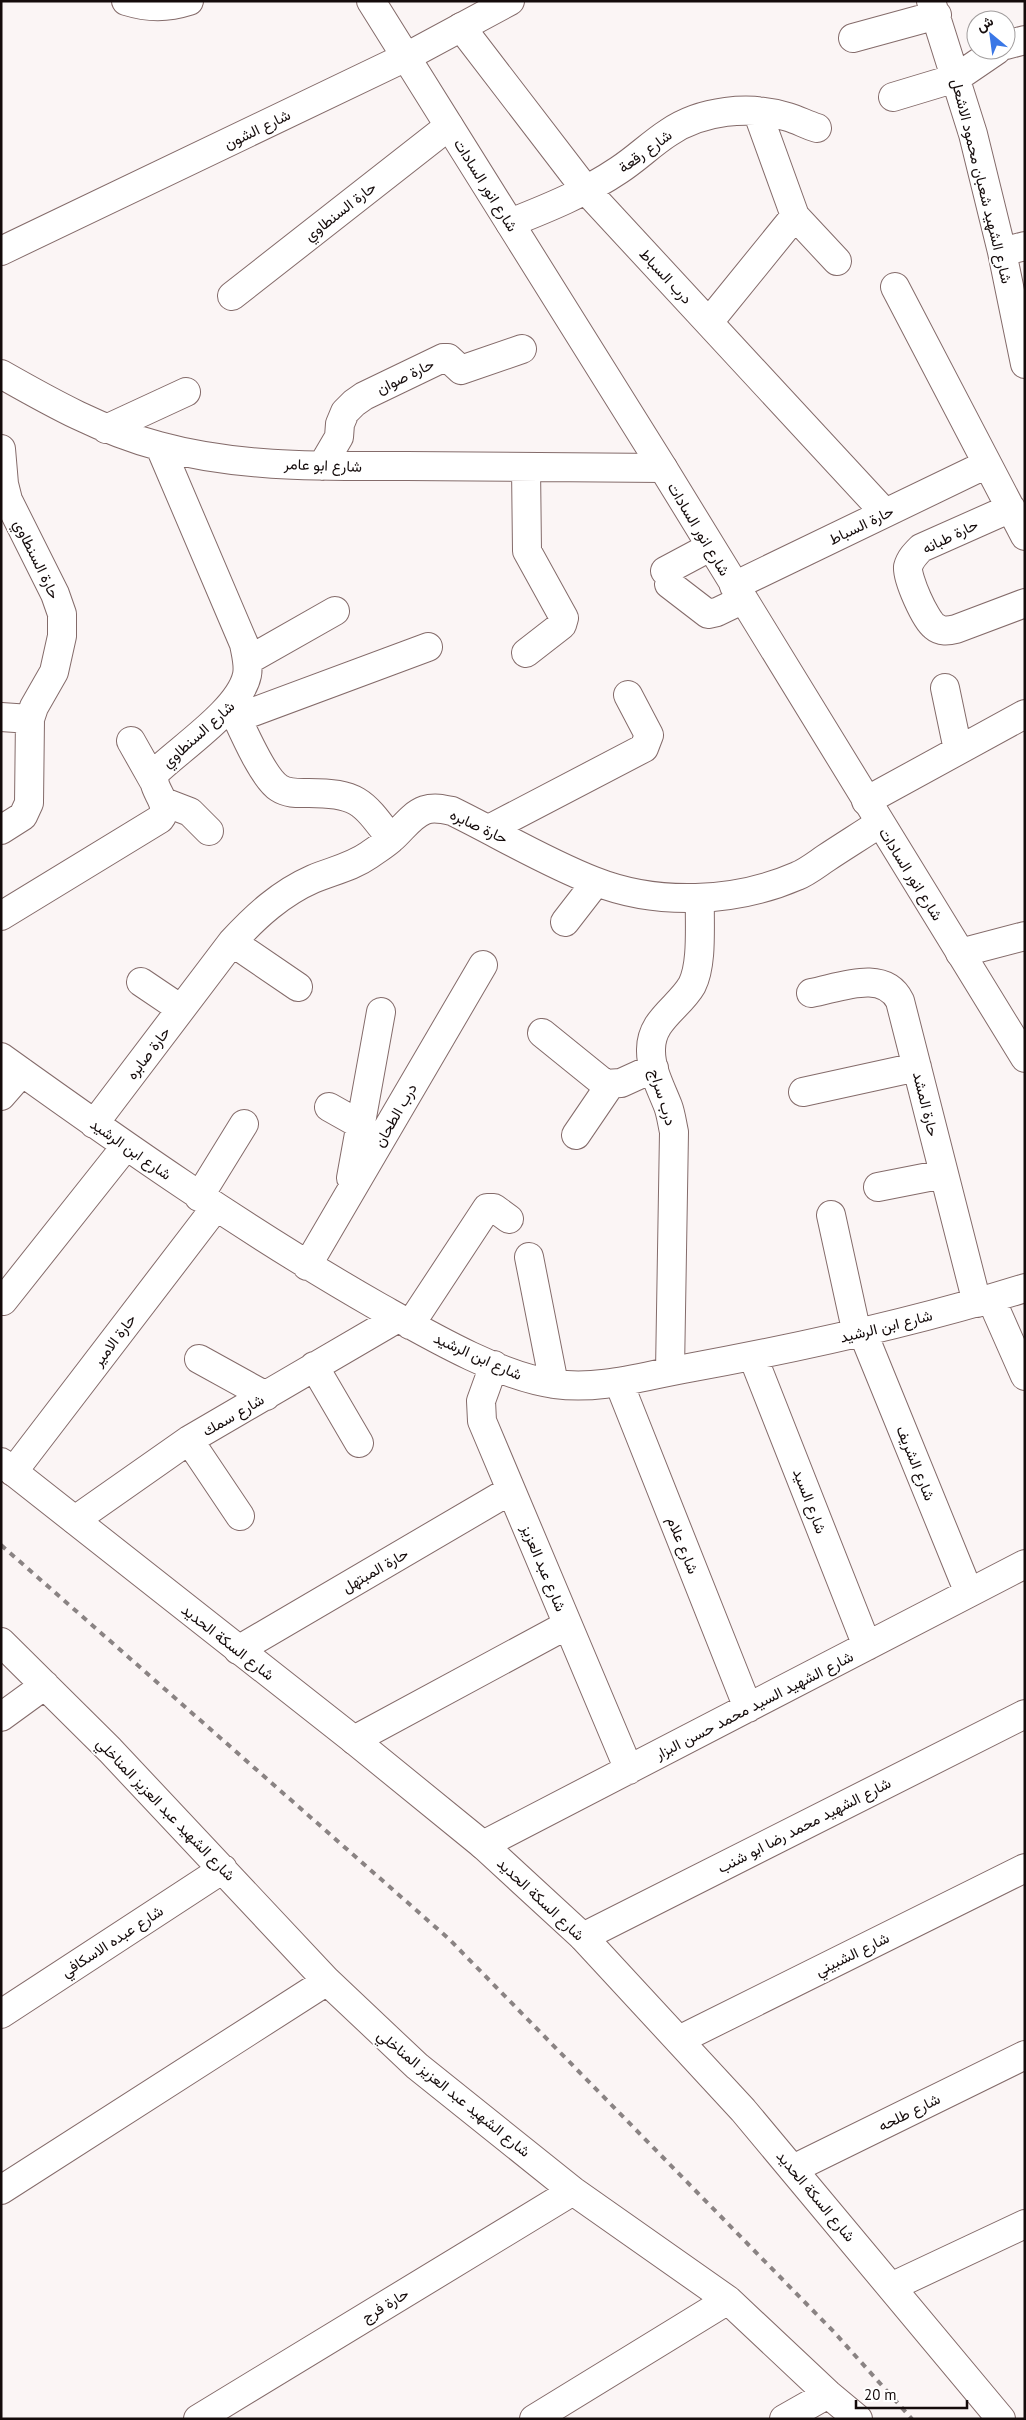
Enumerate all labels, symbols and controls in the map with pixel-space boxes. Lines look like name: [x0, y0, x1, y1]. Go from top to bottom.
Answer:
north arrow: [966, 10, 1016, 60]
text: ش: [973, 12, 997, 36]
street label: شارع الشهيد شعبان محمود الاشعل: [945, 77, 1017, 286]
street label: شارع الشون: [221, 105, 294, 155]
street label: شارع رقعة: [615, 125, 677, 178]
street label: شارع انور السادات: [448, 135, 522, 236]
street label: حارة السنطاوي: [300, 177, 382, 248]
street label: درب السباط: [636, 244, 696, 308]
street label: حارة صوان: [373, 354, 437, 398]
street label: شارع ابو عامر: [282, 454, 363, 478]
street label: شارع انور السادات: [662, 479, 735, 580]
street label: حارة السباط: [826, 501, 896, 549]
street label: حارة طبانه: [919, 514, 981, 558]
street label: حارة السنطاوي: [6, 516, 64, 603]
street label: شارع السنطاوي: [158, 696, 241, 774]
street label: حارة صابره: [447, 804, 511, 848]
street label: شارع انور السادات: [873, 824, 947, 925]
street label: حارة صابره: [122, 1023, 174, 1083]
street label: درب سراج: [643, 1066, 681, 1128]
street label: حارة المشد: [909, 1070, 943, 1138]
street label: درب الطحان: [369, 1080, 421, 1150]
street label: شارع ابن الرشيد: [86, 1114, 175, 1186]
street label: شارع ابن الرشيد: [838, 1305, 935, 1349]
street label: حارة الامير: [88, 1310, 140, 1371]
street label: شارع ابن الرشيد: [430, 1328, 525, 1386]
street label: شارع سمك: [199, 1390, 268, 1442]
street label: شارع الشريف: [891, 1423, 940, 1504]
street label: شارع السيد: [787, 1466, 831, 1537]
street label: شارع علام: [661, 1514, 703, 1577]
street label: شارع عبد العزيز: [515, 1521, 571, 1615]
street label: حارة المبتهل: [338, 1543, 412, 1597]
street label: شارع السكة الحديد: [177, 1600, 278, 1686]
street label: شارع الشهيد السيد محمد حسن البزار: [651, 1646, 857, 1766]
street label: شارع الشهيد عبد العزيز المناخلي: [90, 1733, 240, 1887]
street label: شارع الشهيد محمد رضا ابو شنب: [714, 1773, 895, 1879]
street label: شارع السكة الحديد: [492, 1854, 589, 1946]
street label: شارع عبده الاسكافي: [57, 1901, 169, 1985]
street label: شارع الشبيني: [812, 1928, 894, 1984]
street label: شارع الشهيد عبد العزيز المناخلي: [371, 2025, 535, 2164]
street label: شارع طلحه: [875, 2089, 944, 2137]
street label: شارع السكة الحديد: [771, 2147, 860, 2247]
street label: حارة فرج: [358, 2284, 413, 2328]
scale bar: [856, 2378, 967, 2410]
text: 20 m: [864, 2385, 897, 2404]

